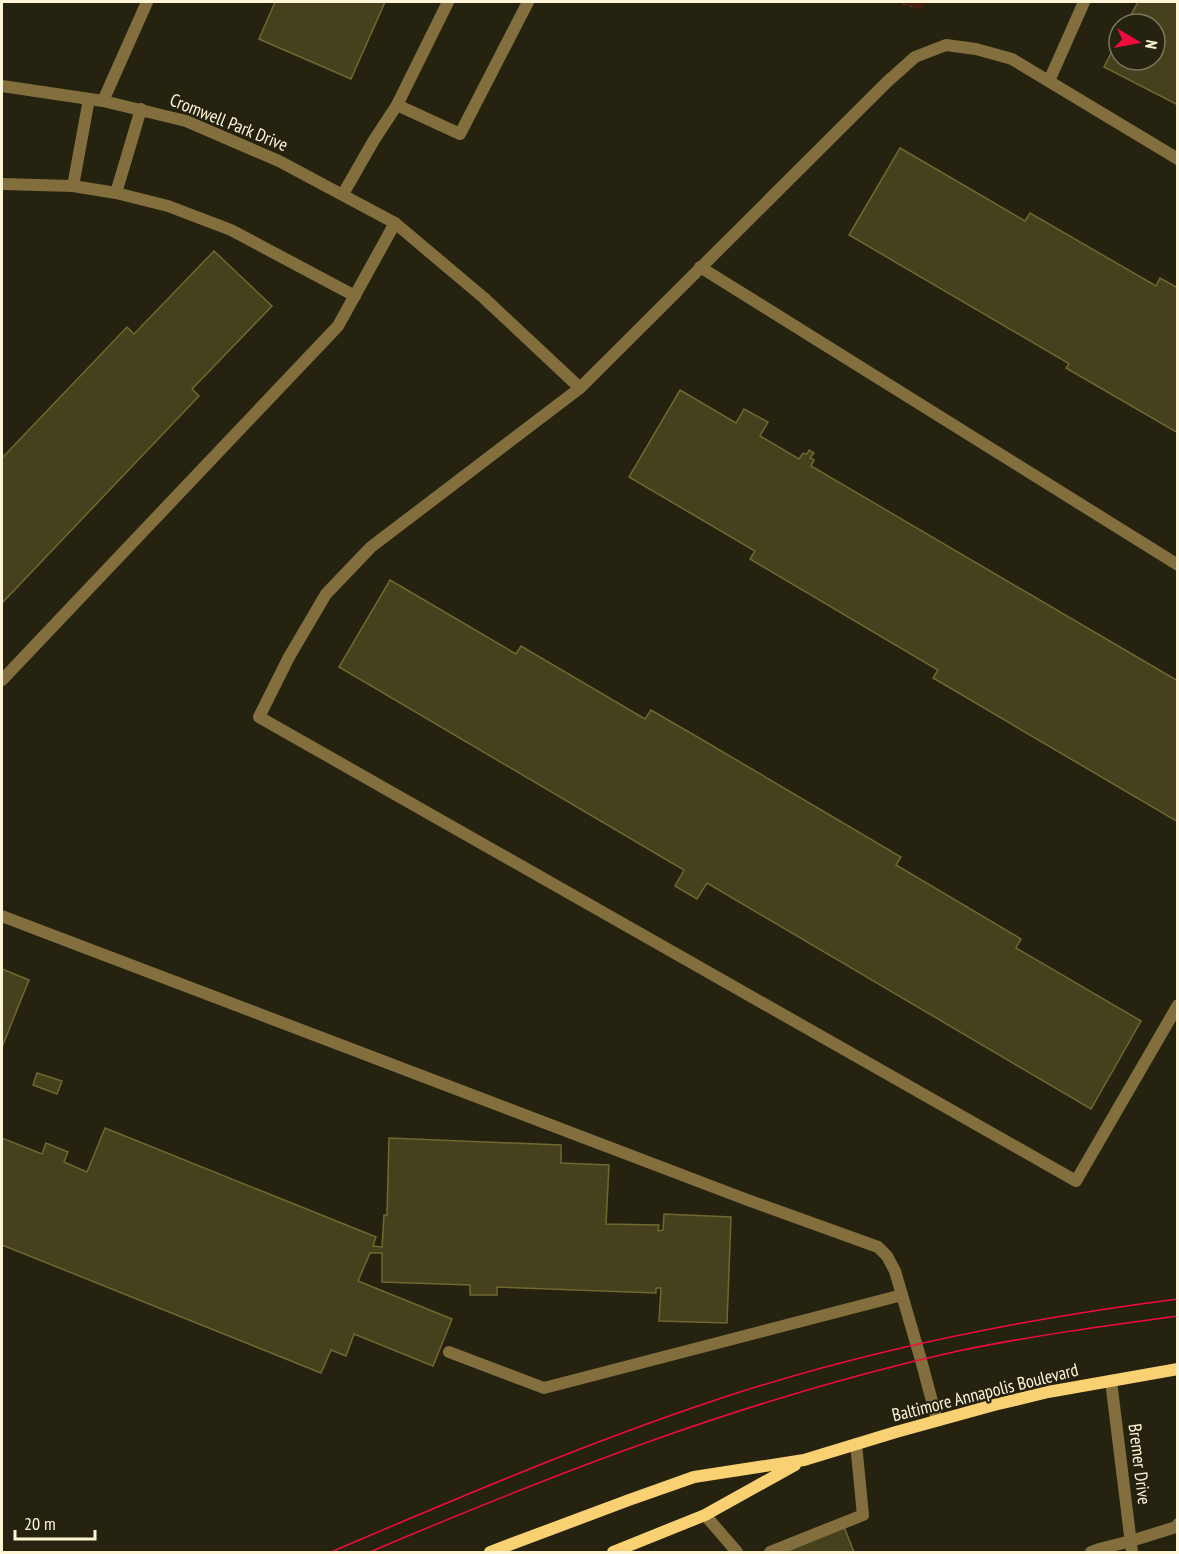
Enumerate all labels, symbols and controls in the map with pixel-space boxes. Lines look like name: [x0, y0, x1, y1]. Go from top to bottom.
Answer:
north arrow: [1107, 12, 1167, 72]
text: N: [1141, 39, 1162, 51]
street label: Cromwell Park Drive: [167, 88, 291, 156]
street label: Baltimore Annapolis Boulevard: [889, 1358, 1081, 1426]
street label: Bremer Drive: [1124, 1422, 1156, 1506]
scale bar: [15, 1503, 94, 1541]
text: 20 m: [24, 1512, 56, 1535]

